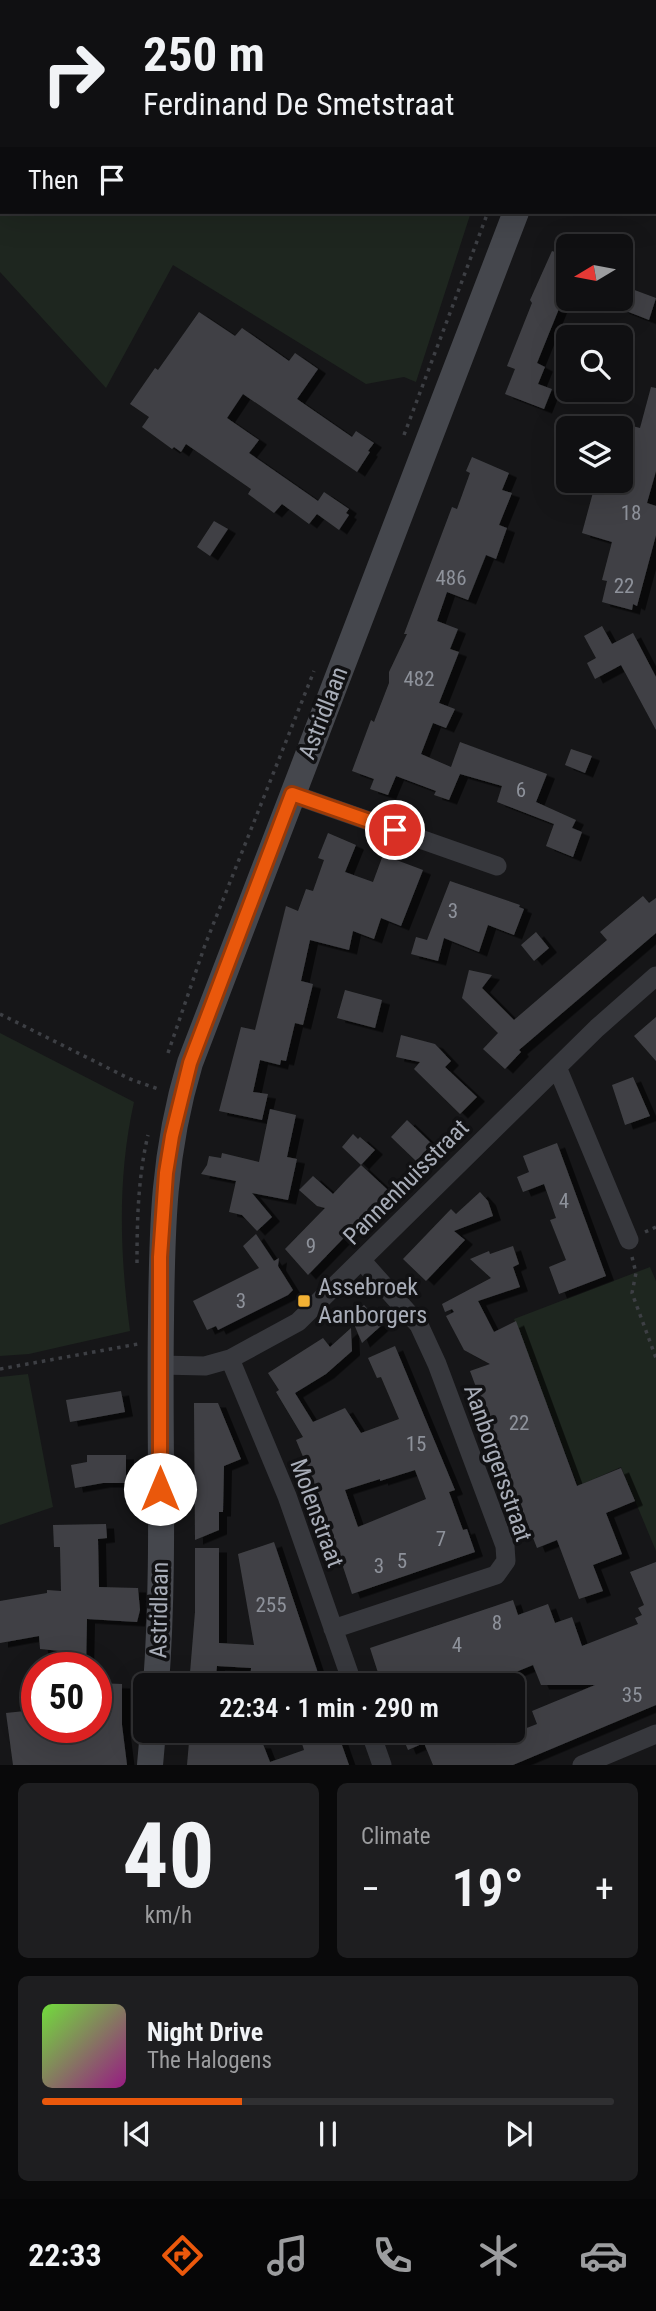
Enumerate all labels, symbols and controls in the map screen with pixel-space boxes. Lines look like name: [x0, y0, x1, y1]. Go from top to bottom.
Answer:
text: 250 m: [143, 26, 265, 83]
icon: right: [28, 28, 119, 119]
text: Ferdinand De Smetstraat: [143, 85, 454, 123]
icon: arrive: [93, 161, 131, 199]
text: Then: [28, 165, 79, 195]
north arrow: [556, 234, 634, 312]
map controls: [556, 234, 633, 493]
button: search: [556, 325, 633, 402]
button: layers: [556, 416, 633, 493]
house number: 18: [621, 501, 641, 525]
house number: 486: [435, 566, 467, 590]
house number: 22: [614, 574, 634, 598]
street label: Astridlaan: [293, 663, 353, 763]
house number: 482: [403, 667, 435, 691]
house number: 6: [516, 778, 526, 802]
pin: [365, 800, 425, 860]
icon: arrive: [376, 811, 414, 849]
house number: 3: [448, 899, 458, 923]
street label: Pannenhuisstraat: [338, 1114, 474, 1250]
house number: 4: [559, 1189, 569, 1213]
house number: 9: [306, 1234, 316, 1258]
place label: Assebroek Aanborgers: [318, 1273, 427, 1329]
house number: 3: [236, 1289, 246, 1313]
marker: Assebroek Aanborgers: [296, 1293, 312, 1309]
street label: Aanborgersstraat: [458, 1381, 538, 1545]
house number: 22: [509, 1411, 529, 1435]
house number: 15: [406, 1432, 426, 1456]
position arrow: [123, 1452, 197, 1526]
street label: Molenstraat: [284, 1455, 350, 1571]
house number: 7: [436, 1527, 446, 1551]
house number: 5: [397, 1549, 407, 1573]
house number: 3: [374, 1554, 384, 1578]
street label: Astridlaan: [144, 1561, 174, 1659]
house number: 255: [255, 1593, 287, 1617]
house number: 8: [492, 1611, 502, 1635]
house number: 4: [452, 1633, 462, 1657]
speed limit sign: 50: [21, 1652, 112, 1743]
house number: 35: [622, 1683, 642, 1707]
text: 22:34 · 1 min · 290 m: [219, 1693, 439, 1723]
text: 40: [123, 1803, 214, 1909]
text: Climate: [361, 1823, 431, 1850]
text: 19°: [451, 1858, 524, 1919]
text: −: [361, 1867, 380, 1911]
text: +: [595, 1867, 614, 1911]
text: km/h: [145, 1902, 192, 1929]
text: Night Drive: [147, 2017, 263, 2047]
text: The Halogens: [147, 2047, 272, 2074]
icon: previous: [118, 2115, 156, 2153]
icon: pause: [309, 2115, 347, 2153]
icon: next: [500, 2115, 538, 2153]
icon: directions: [158, 2231, 207, 2280]
icon: music: [263, 2231, 312, 2280]
icon: phone: [368, 2231, 417, 2280]
icon: climate: [474, 2231, 523, 2280]
icon: car: [579, 2231, 628, 2280]
text: 22:33: [28, 2236, 102, 2274]

